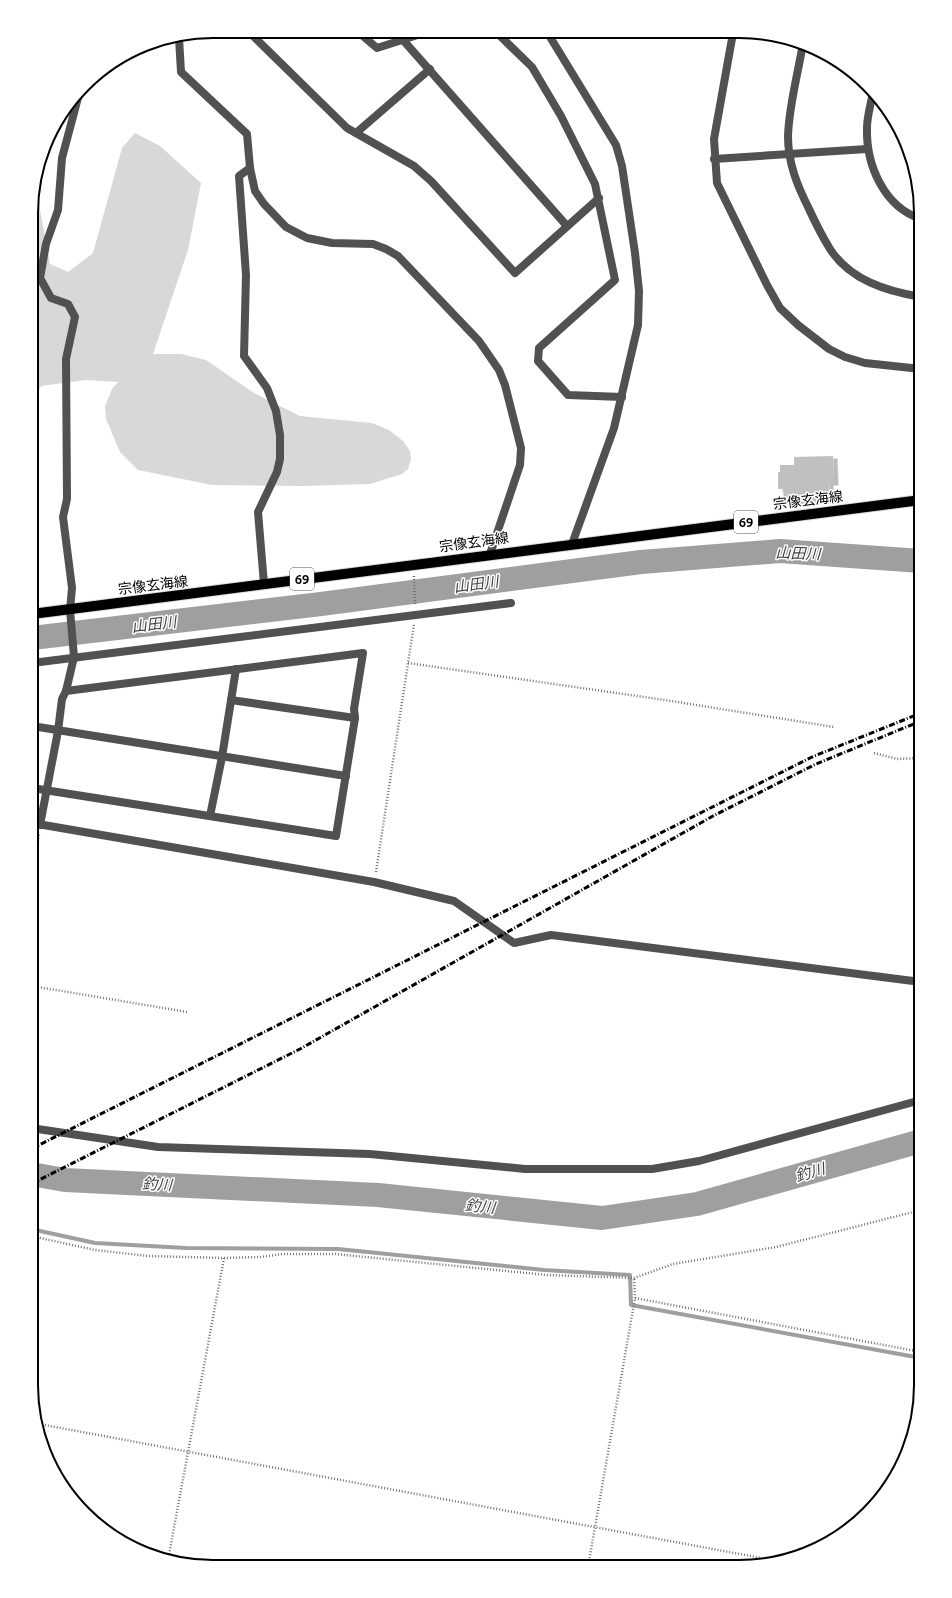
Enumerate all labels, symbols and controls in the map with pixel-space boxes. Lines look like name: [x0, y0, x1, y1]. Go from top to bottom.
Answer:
street label: 宗像玄海線: [772, 488, 844, 512]
road number: 69: [734, 511, 758, 533]
street label: 宗像玄海線: [438, 529, 510, 555]
water label: 山田川: [775, 544, 823, 562]
road number: 69: [290, 568, 314, 590]
water label: 山田川: [453, 572, 501, 596]
street label: 宗像玄海線: [117, 573, 189, 597]
water label: 山田川: [131, 613, 179, 635]
water label: 釣川: [793, 1159, 829, 1184]
water label: 釣川: [142, 1175, 174, 1193]
water label: 釣川: [464, 1196, 498, 1216]

